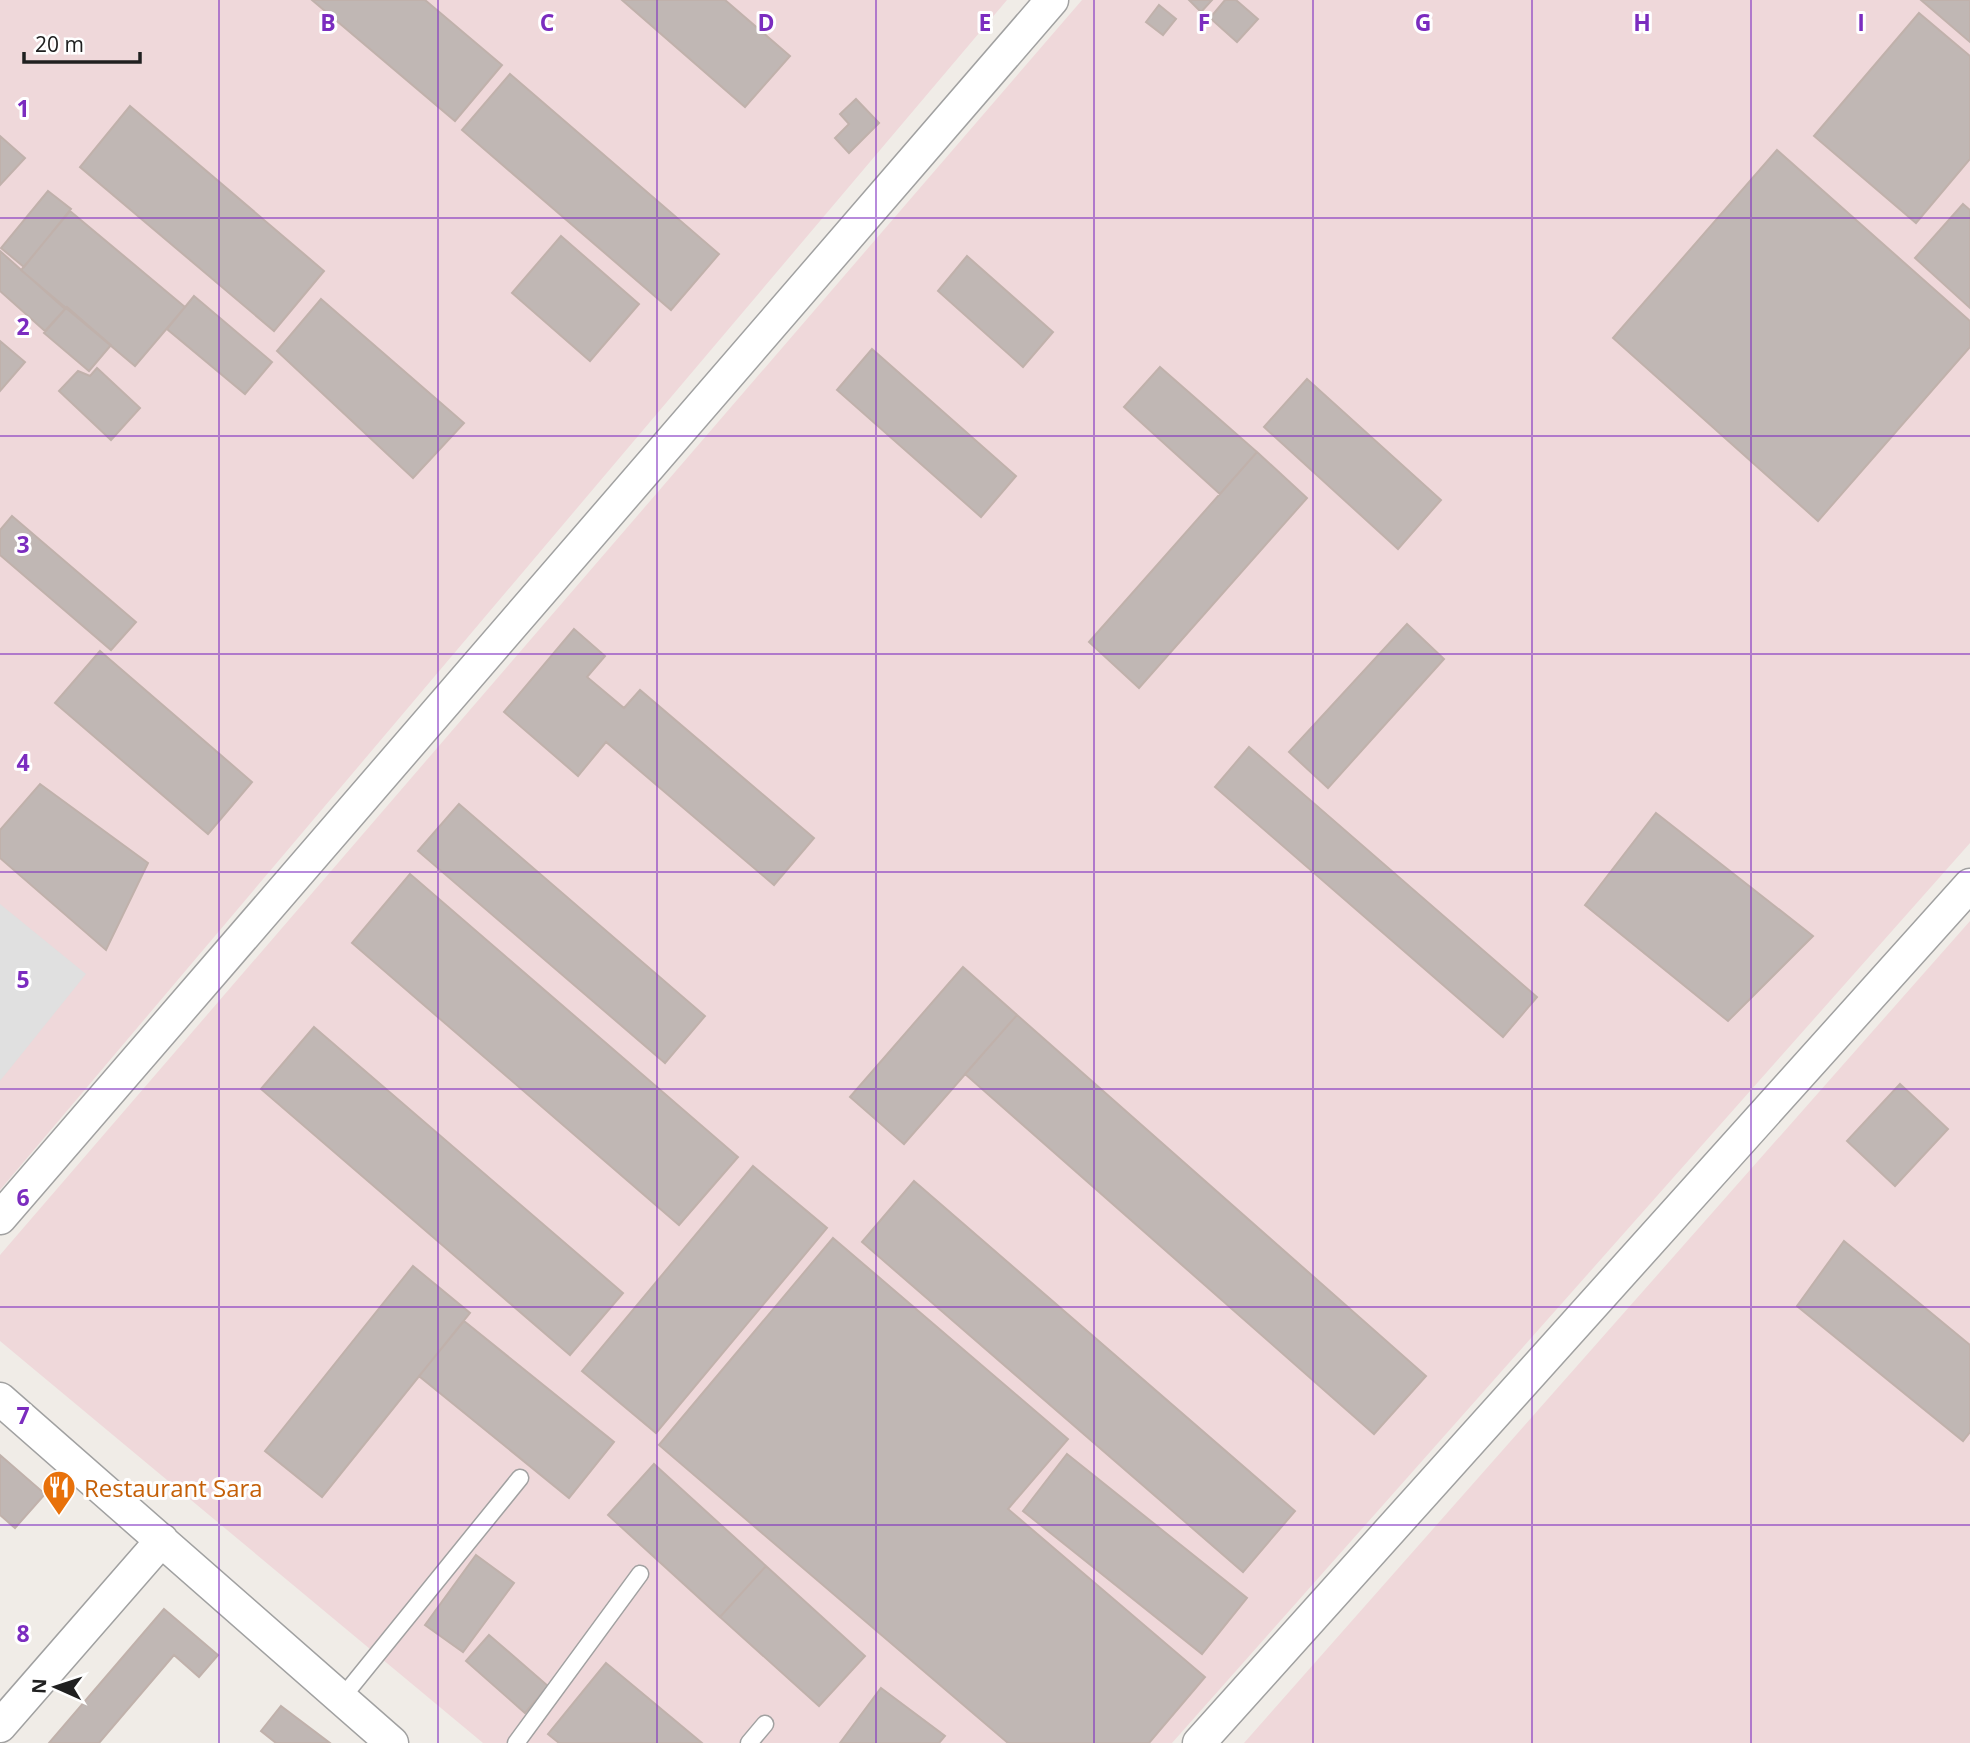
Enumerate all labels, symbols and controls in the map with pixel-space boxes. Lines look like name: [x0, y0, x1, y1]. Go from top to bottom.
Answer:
text: B: [320, 6, 336, 38]
text: C: [540, 6, 554, 38]
text: D: [757, 6, 775, 38]
text: E: [979, 6, 991, 38]
text: F: [1198, 6, 1210, 38]
text: G: [1415, 6, 1431, 38]
text: H: [1633, 6, 1651, 38]
text: I: [1857, 6, 1865, 38]
scale bar: [24, 21, 140, 65]
text: 20 m: [35, 30, 84, 58]
text: 1: [16, 92, 30, 124]
text: 2: [16, 310, 30, 342]
text: 3: [16, 528, 30, 560]
text: 4: [16, 746, 30, 778]
text: 5: [16, 963, 30, 995]
text: 6: [16, 1181, 30, 1213]
text: 7: [16, 1399, 30, 1431]
restaurant icon: Restaurant Sara: [40, 1468, 78, 1517]
place label: Restaurant Sara: [84, 1471, 263, 1504]
text: 8: [16, 1617, 30, 1649]
north arrow: [21, 1652, 91, 1722]
text: N: [26, 1678, 52, 1695]

